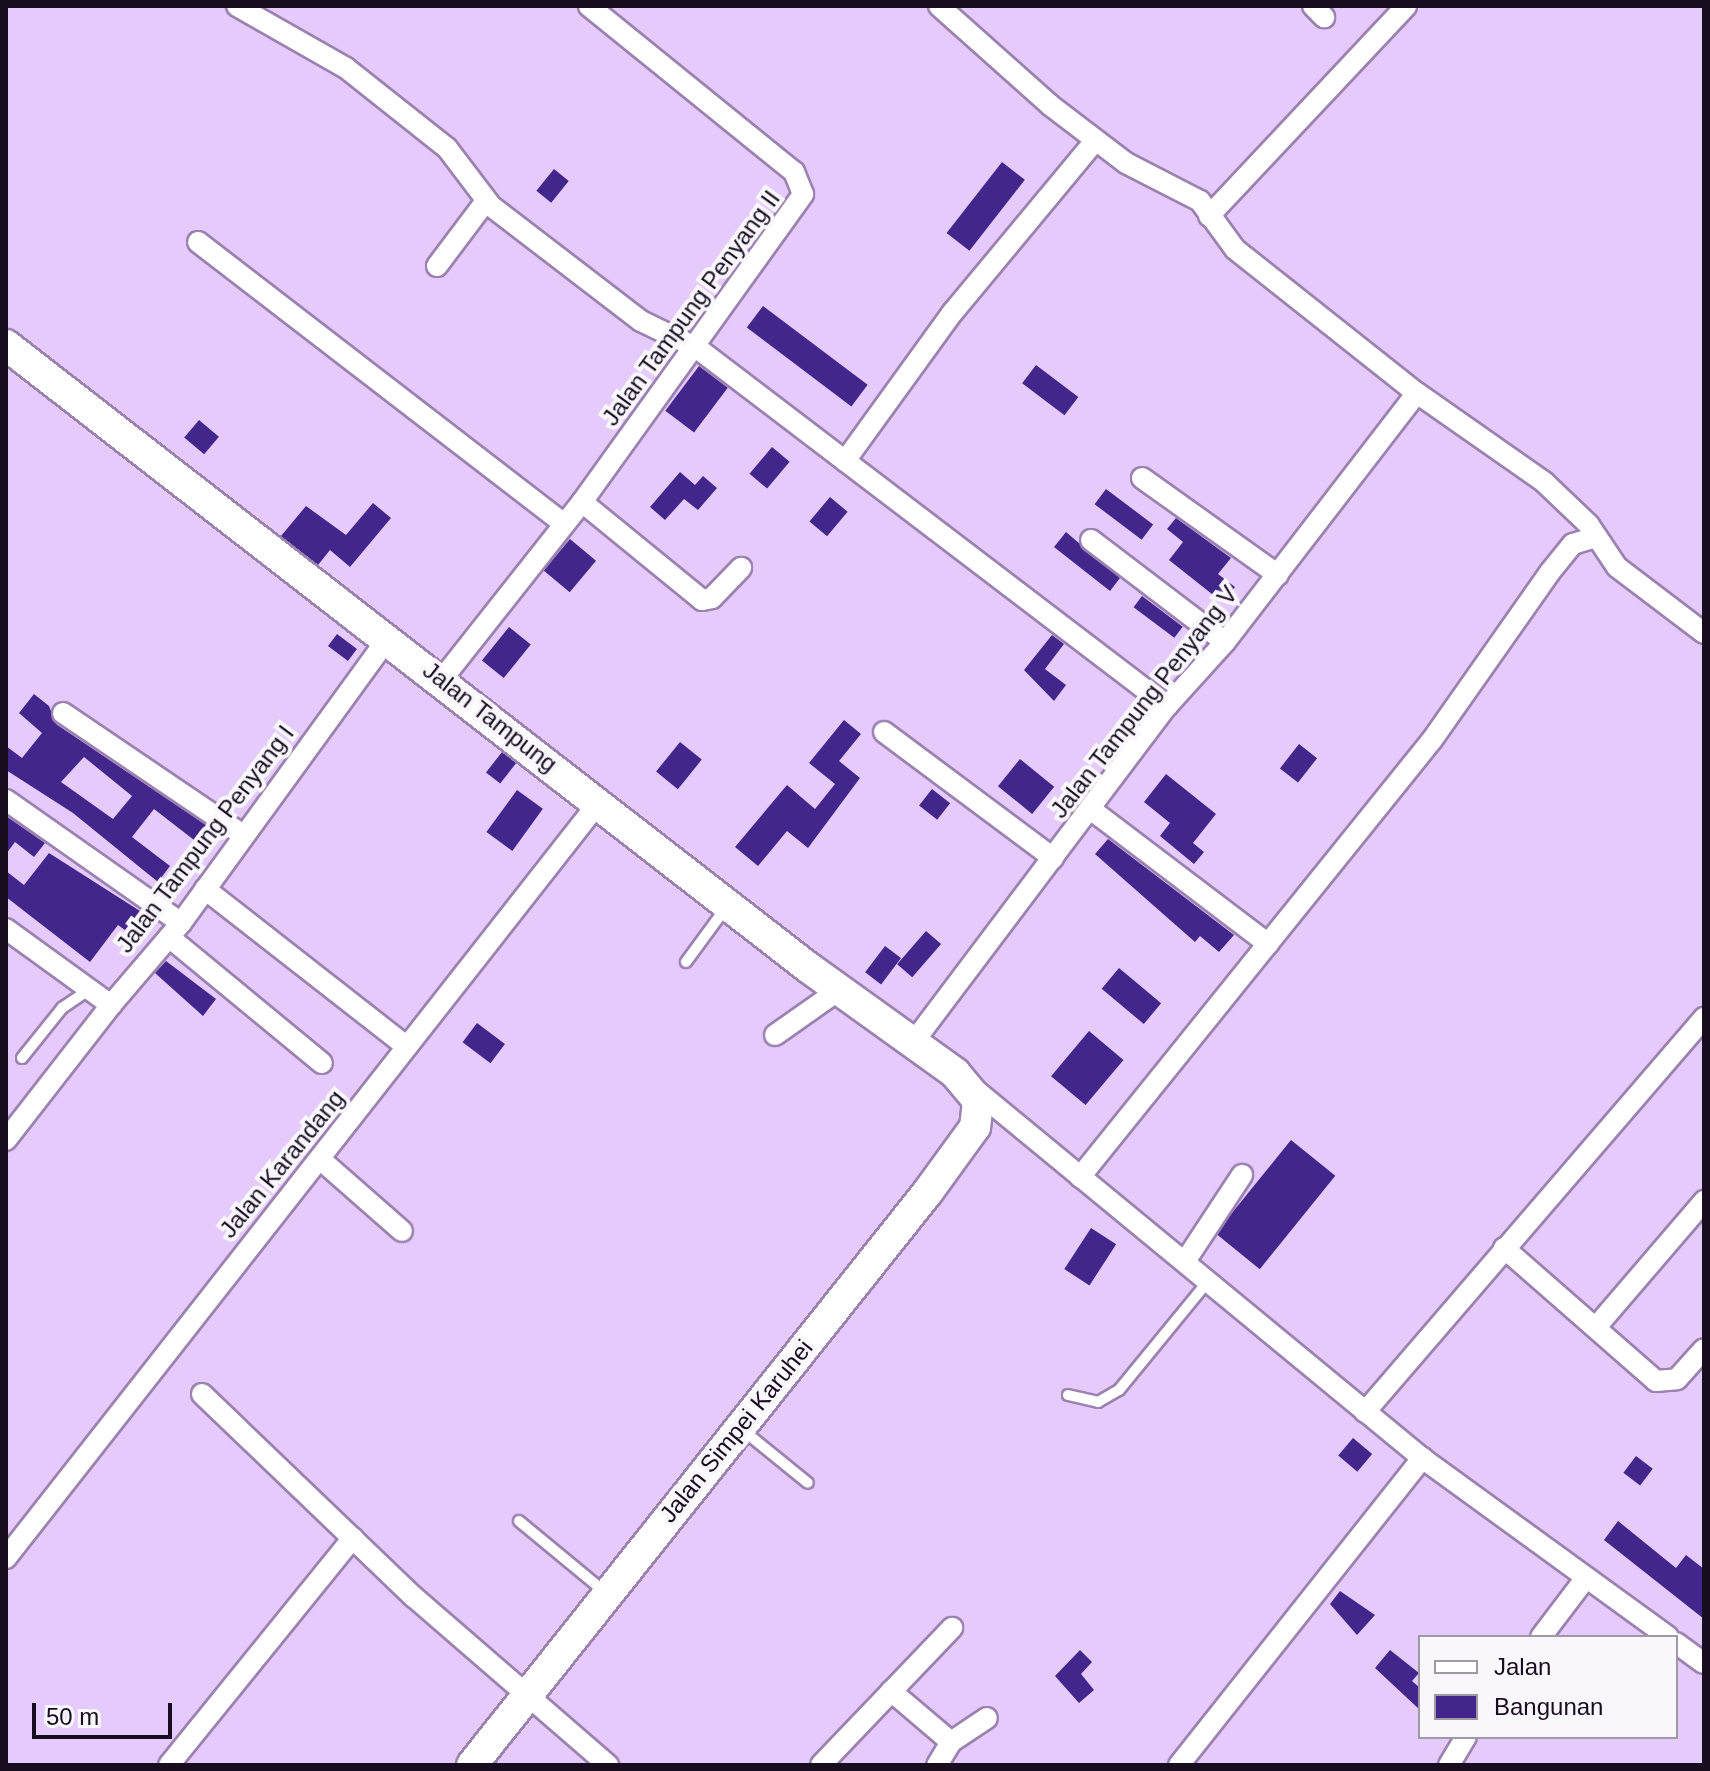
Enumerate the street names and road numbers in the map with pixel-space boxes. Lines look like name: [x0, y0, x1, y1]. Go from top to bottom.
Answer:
street label: Jalan Tampung Penyang II: [596, 185, 786, 431]
street label: Jalan Tampung Penyang V: [1044, 580, 1244, 824]
street label: Jalan Tampung: [417, 656, 563, 778]
street label: Jalan Tampung Penyang I: [110, 720, 300, 958]
street label: Jalan Karandang: [214, 1084, 350, 1244]
street label: Jalan Simpei Karuhei: [653, 1334, 819, 1528]

